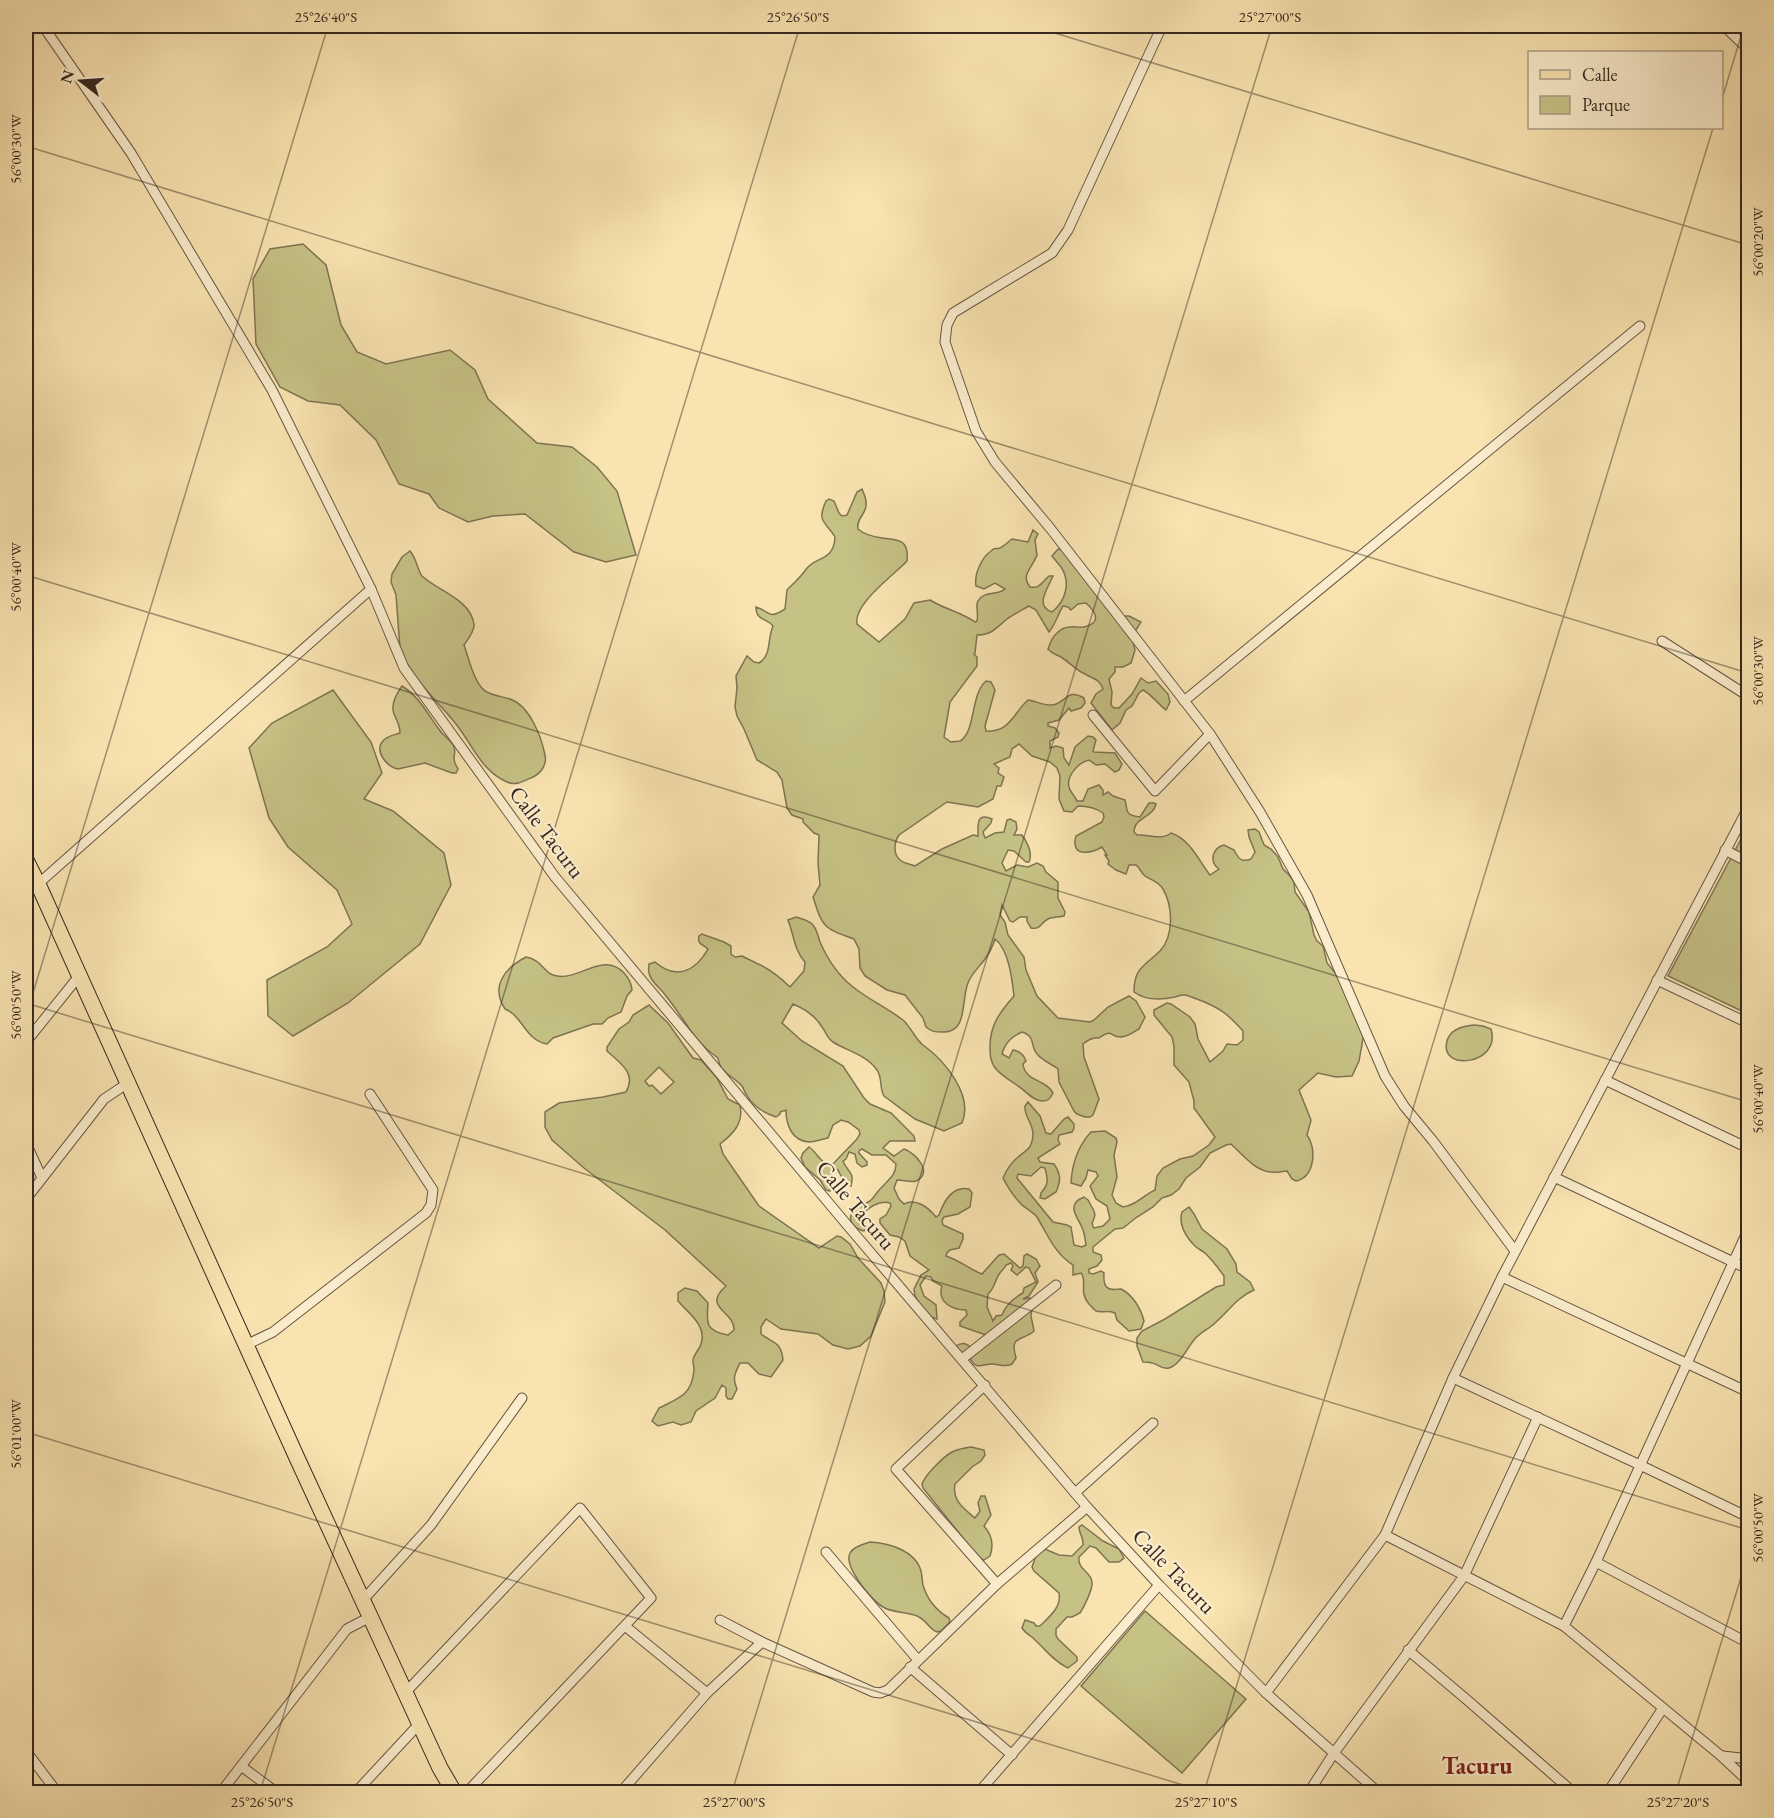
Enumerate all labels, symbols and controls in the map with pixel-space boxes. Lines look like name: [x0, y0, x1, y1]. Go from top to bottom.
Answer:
text: 25°26'40"S: [295, 7, 357, 26]
text: 25°26'50"S: [767, 7, 829, 26]
text: 25°27'00"S: [1239, 7, 1301, 26]
north arrow: [51, 51, 111, 111]
legend: [1528, 51, 1723, 129]
text: Calle: [1582, 63, 1618, 86]
text: N: [55, 67, 79, 86]
text: Parque: [1582, 93, 1630, 116]
text: 56°00'30"W: [6, 114, 25, 184]
text: 56°00'20"W: [1748, 207, 1767, 277]
text: 56°00'40"W: [6, 542, 25, 612]
text: 56°00'30"W: [1748, 636, 1767, 706]
street label: Calle Tacuru: [503, 780, 592, 884]
text: 56°00'50"W: [6, 970, 25, 1040]
text: 56°00'40"W: [1748, 1064, 1767, 1134]
street label: Calle Tacuru: [810, 1154, 902, 1256]
text: 56°01'00"W: [6, 1399, 25, 1469]
text: 56°00'50"W: [1748, 1493, 1767, 1563]
street label: Calle Tacuru: [1126, 1522, 1222, 1620]
district label: Tacuru: [1442, 1750, 1513, 1781]
text: 25°26'50"S: [231, 1792, 293, 1811]
text: 25°27'00"S: [703, 1792, 765, 1811]
text: 25°27'10"S: [1175, 1792, 1237, 1811]
text: 25°27'20"S: [1647, 1792, 1709, 1811]

